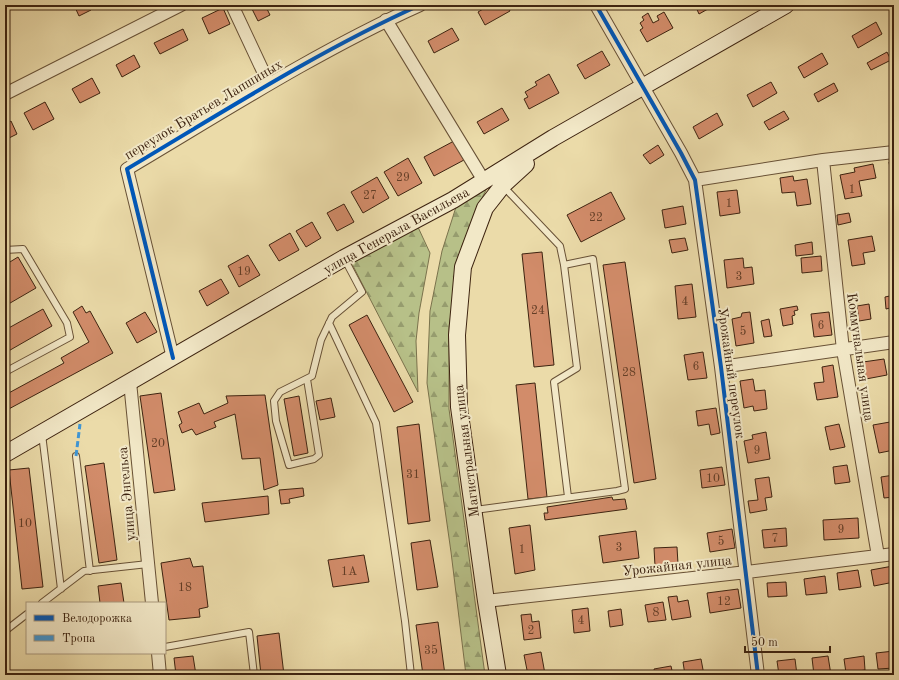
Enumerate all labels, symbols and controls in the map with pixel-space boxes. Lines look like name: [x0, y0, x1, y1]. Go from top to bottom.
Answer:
street label: переулок Братьев Лапшиных: [122, 57, 285, 163]
house number: 29: [396, 172, 410, 184]
house number: 1: [849, 184, 855, 196]
street label: улица Генерала Васильева: [321, 185, 472, 277]
house number: 27: [363, 190, 377, 202]
house number: 1: [726, 198, 732, 210]
house number: 22: [589, 212, 603, 224]
house number: 19: [237, 266, 251, 278]
house number: 3: [736, 271, 742, 283]
street label: Коммунальная улица: [844, 292, 876, 422]
house number: 4: [682, 296, 689, 308]
house number: 24: [531, 305, 545, 317]
street label: Урожайный переулок: [715, 307, 747, 440]
house number: 6: [818, 320, 825, 332]
house number: 5: [740, 325, 747, 338]
house number: 6: [693, 361, 700, 373]
house number: 28: [622, 367, 636, 379]
street label: Магистральная улица: [452, 384, 482, 518]
house number: 20: [151, 438, 165, 450]
house number: 9: [754, 445, 760, 457]
street label: улица Энгельса: [116, 446, 138, 542]
house number: 31: [406, 469, 420, 481]
house number: 10: [706, 473, 720, 485]
house number: 10: [18, 518, 32, 530]
house number: 9: [838, 524, 844, 536]
house number: 7: [772, 533, 778, 545]
house number: 5: [718, 535, 725, 548]
house number: 3: [616, 542, 622, 554]
house number: 1: [519, 544, 525, 556]
street label: Урожайная улица: [622, 553, 733, 579]
house number: 1А: [341, 566, 357, 578]
house number: 18: [178, 582, 192, 594]
house number: 12: [717, 596, 731, 608]
legend: [26, 602, 166, 654]
house number: 8: [653, 607, 660, 619]
text: Велодорожка: [62, 613, 132, 625]
house number: 4: [578, 615, 585, 627]
house number: 2: [528, 625, 534, 637]
scale bar: [745, 628, 830, 654]
text: Тропа: [62, 633, 95, 645]
text: 50 m: [751, 636, 778, 649]
house number: 35: [424, 644, 438, 657]

